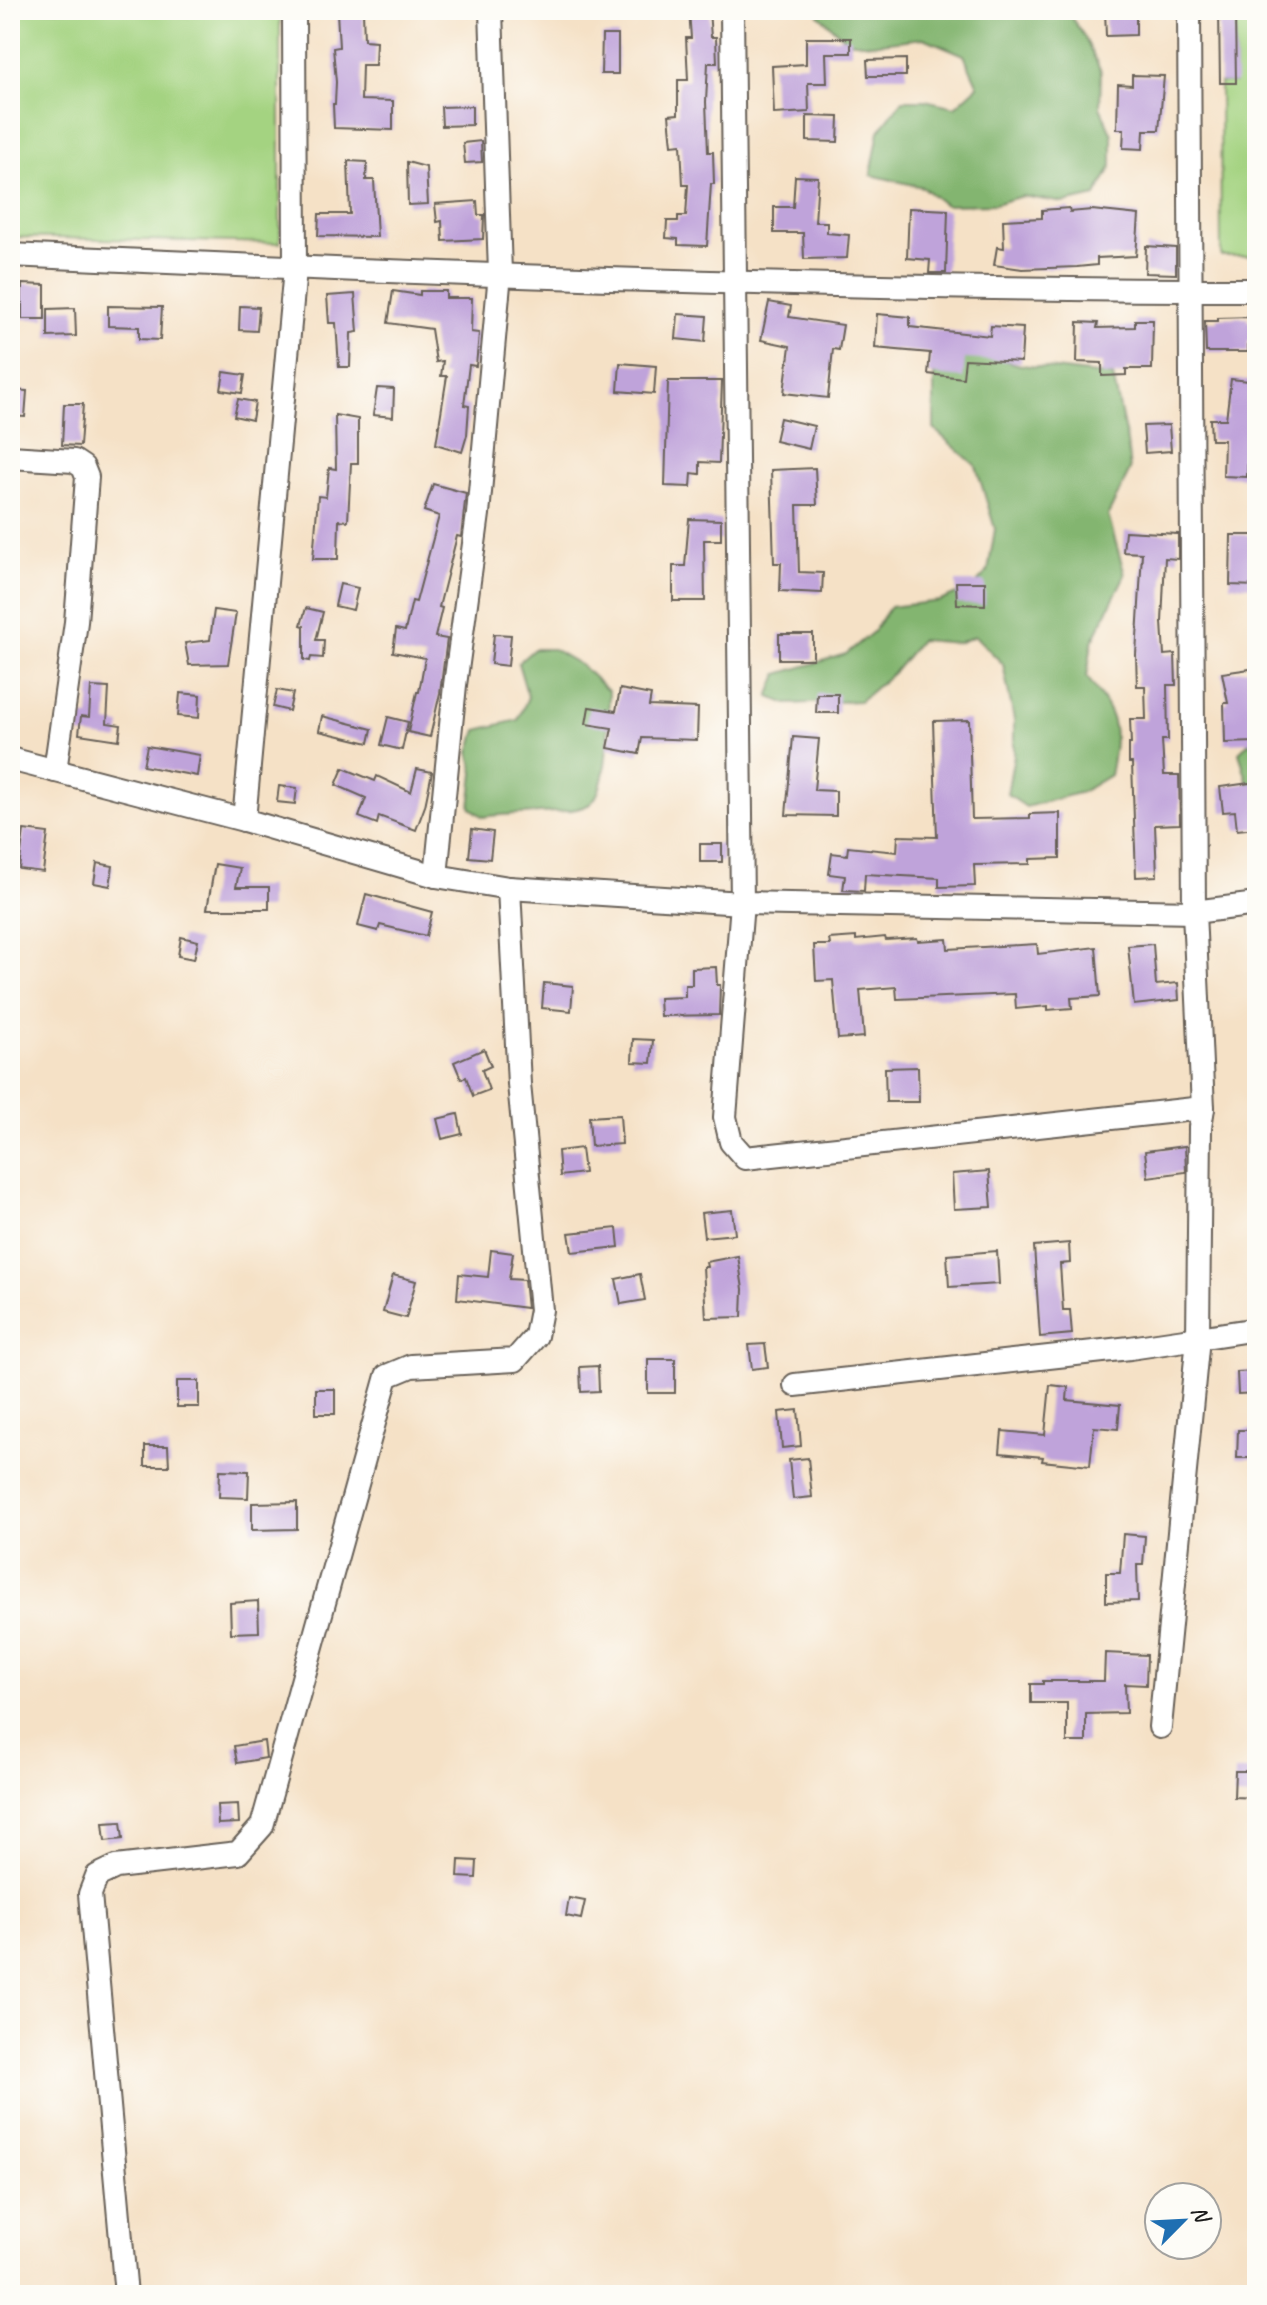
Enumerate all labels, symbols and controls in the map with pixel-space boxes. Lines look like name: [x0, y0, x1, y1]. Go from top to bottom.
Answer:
north arrow: [1143, 2181, 1223, 2261]
text: N: [1185, 2201, 1217, 2228]

